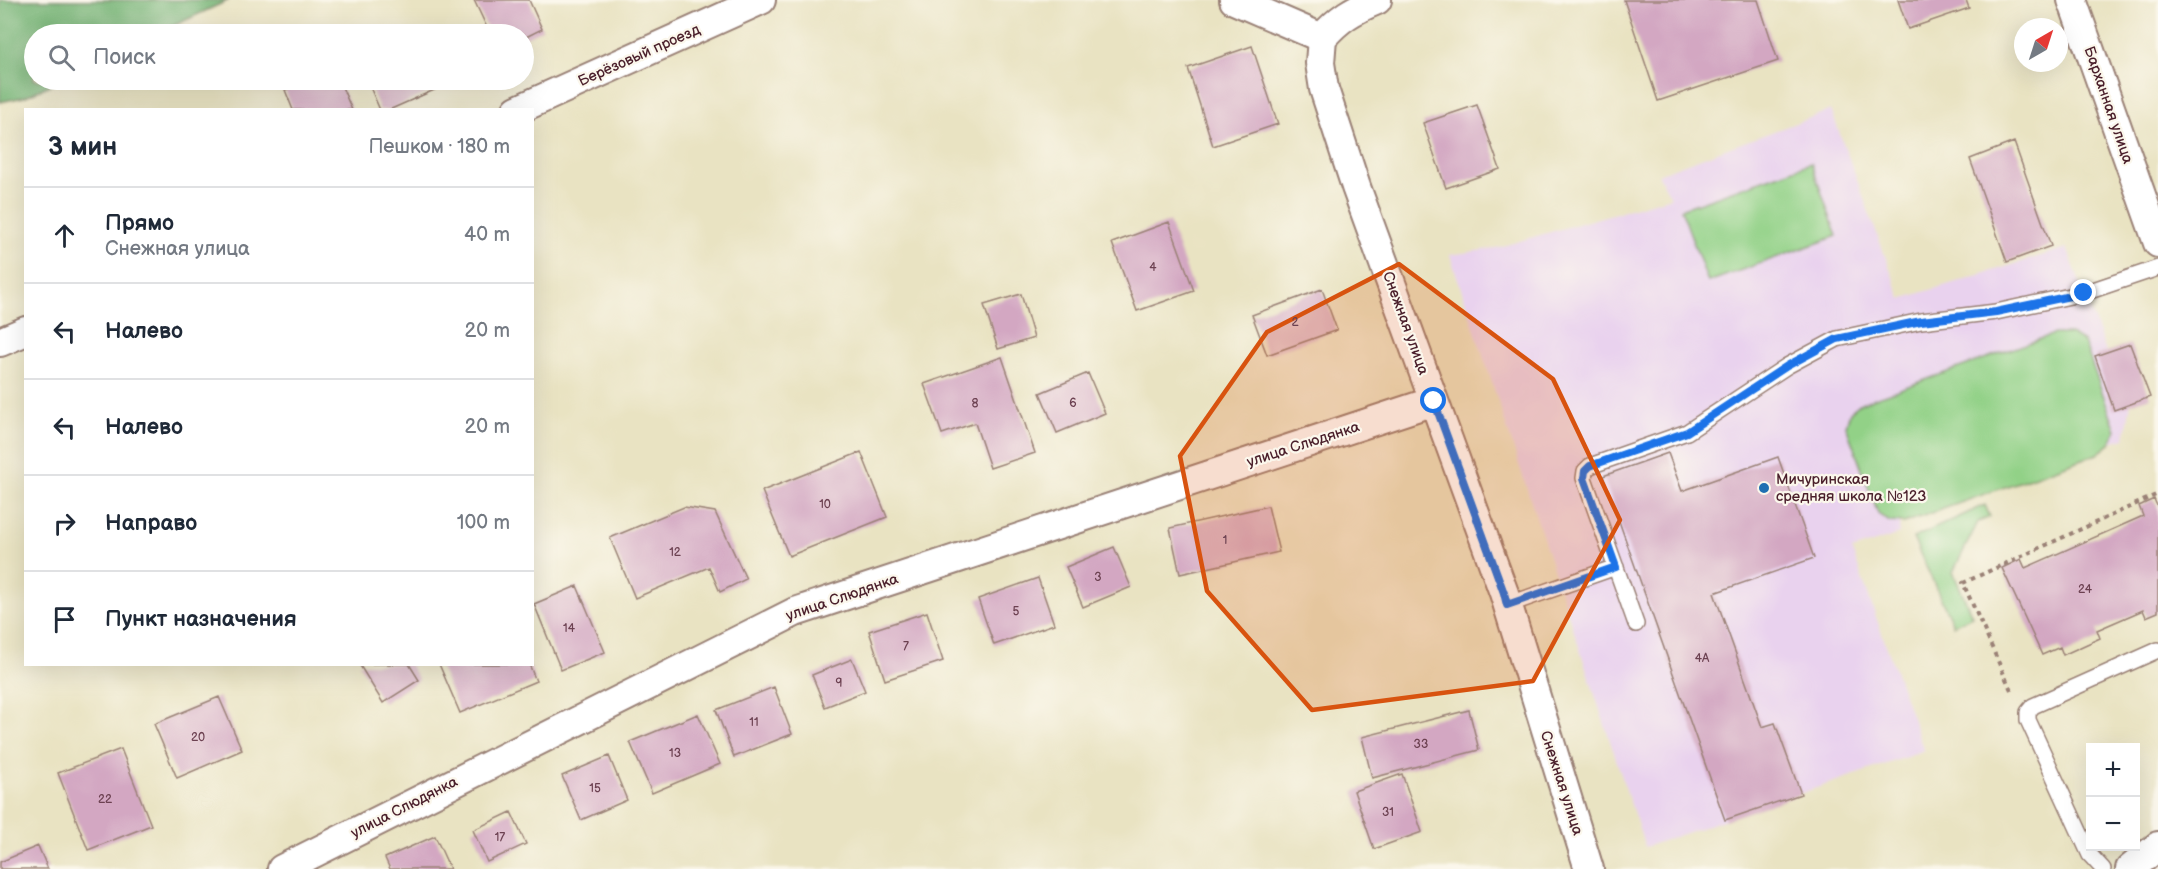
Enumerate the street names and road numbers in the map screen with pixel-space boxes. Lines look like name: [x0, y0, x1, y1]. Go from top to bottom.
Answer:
street label: Берёзовый проезд: [575, 20, 703, 91]
street label: Барханная улица: [2080, 44, 2138, 166]
street label: Снежная улица: [1378, 269, 1433, 378]
street label: улица Слюдянка: [1244, 417, 1362, 472]
street label: улица Слюдянка: [784, 569, 901, 626]
street label: Снежная улица: [1536, 729, 1587, 838]
street label: улица Слюдянка: [348, 772, 461, 843]

